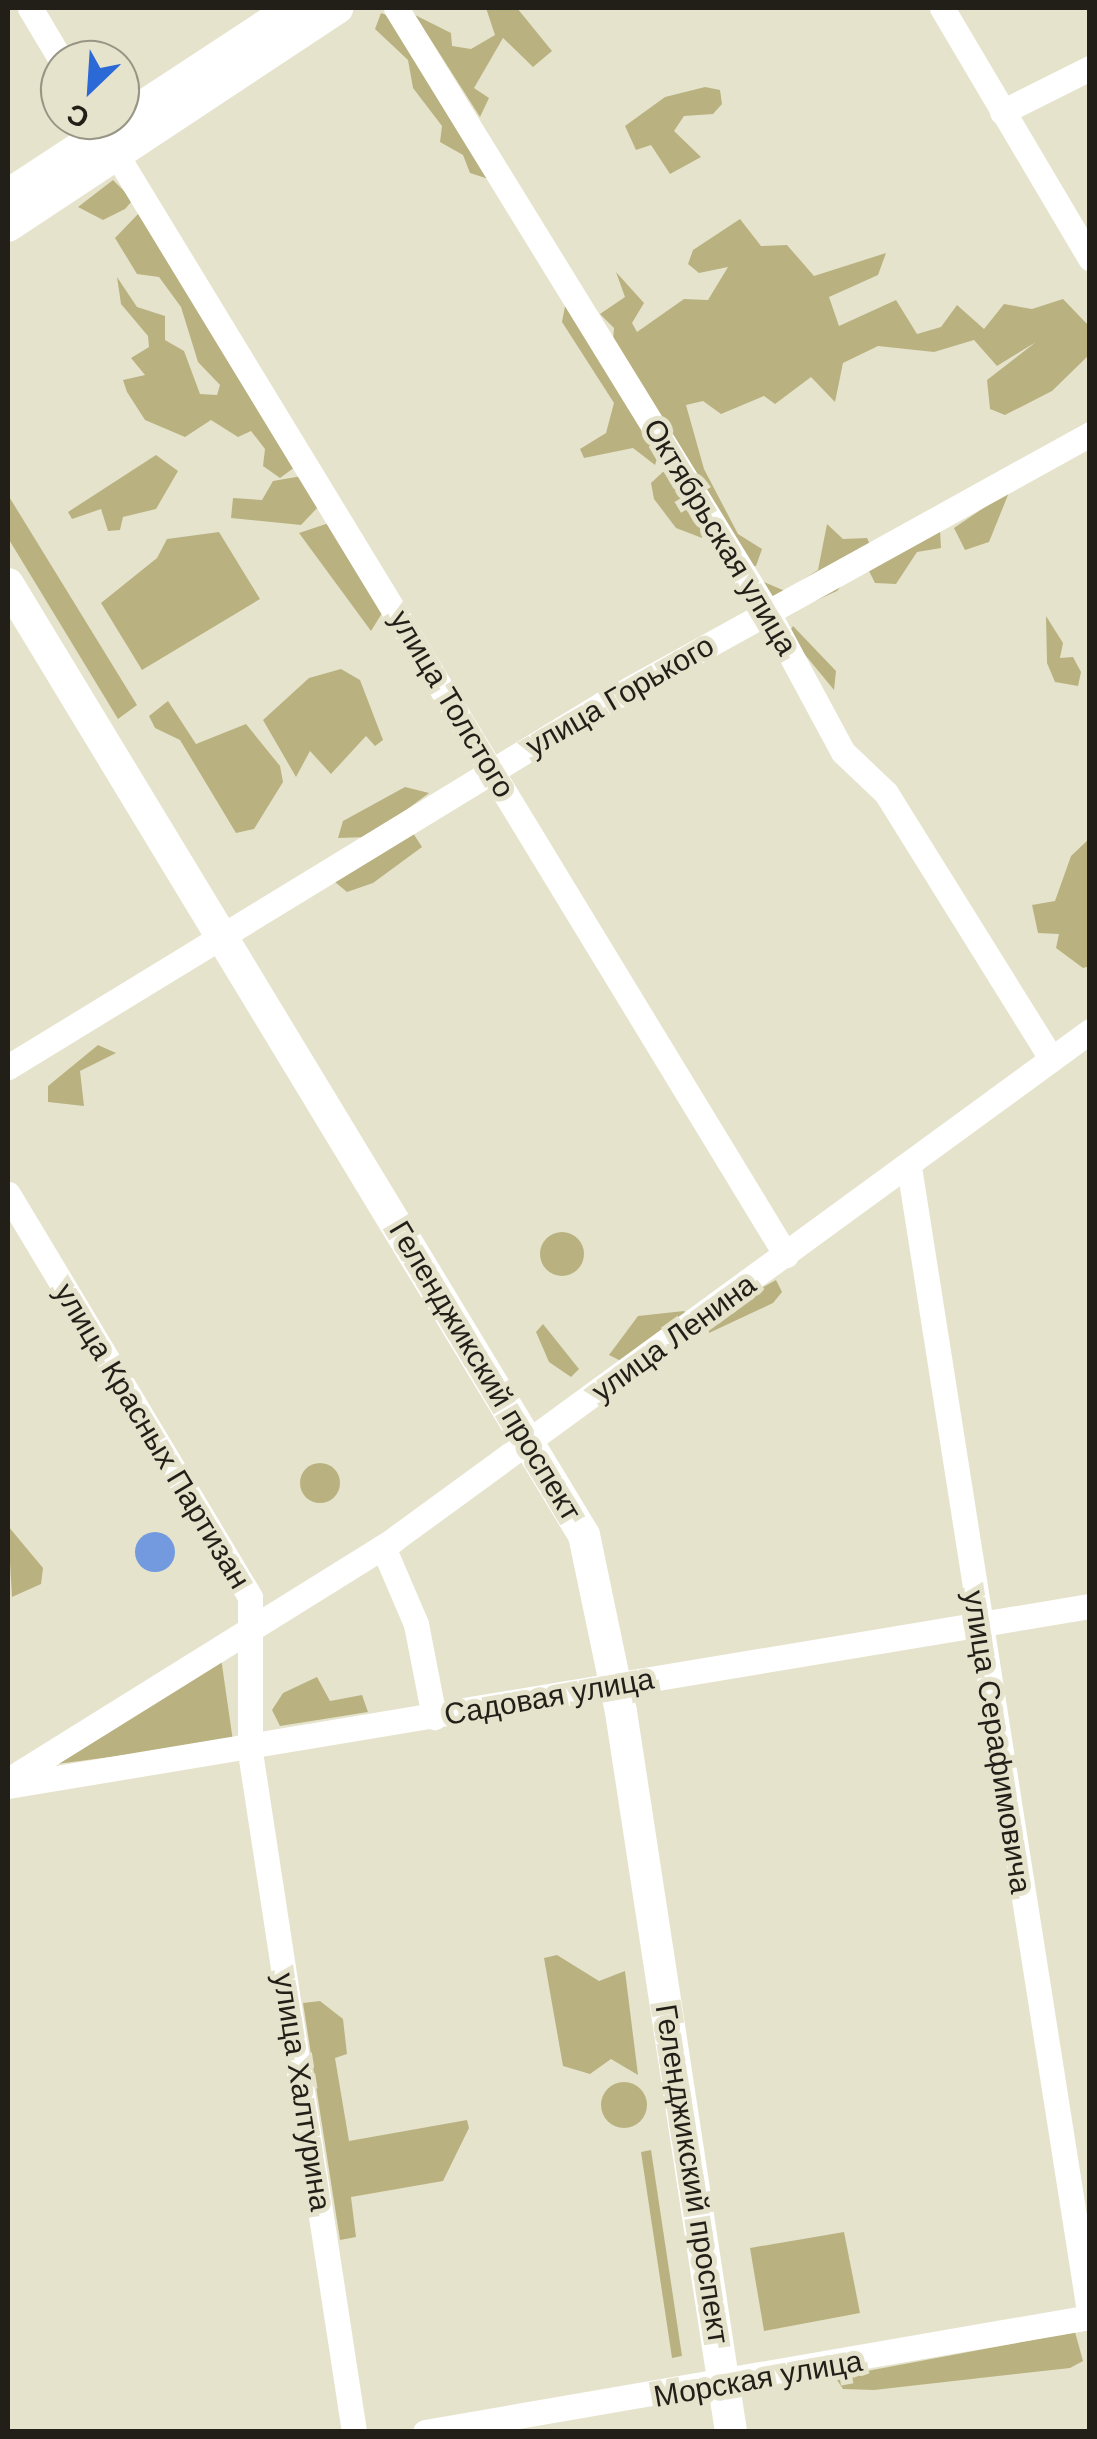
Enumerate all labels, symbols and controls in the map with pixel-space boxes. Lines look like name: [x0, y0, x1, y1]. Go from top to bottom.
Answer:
north arrow: [40, 40, 140, 140]
text: С: [62, 98, 94, 134]
street label: Октябрьская улица: [635, 413, 805, 661]
street label: улица Толстого: [382, 604, 522, 804]
street label: улица Горького: [520, 628, 720, 764]
street label: Геленджикский проспект: [381, 1215, 589, 1527]
street label: улица Ленина: [585, 1266, 763, 1410]
street label: улица Красных Партизан: [46, 1277, 258, 1595]
street label: улица Серафимовича: [955, 1588, 1039, 1896]
street label: Садовая улица: [441, 1661, 657, 1733]
street label: улица Халтурина: [265, 1970, 339, 2214]
street label: Геленджикский проспект: [647, 2002, 737, 2346]
street label: Морская улица: [651, 2343, 865, 2415]

